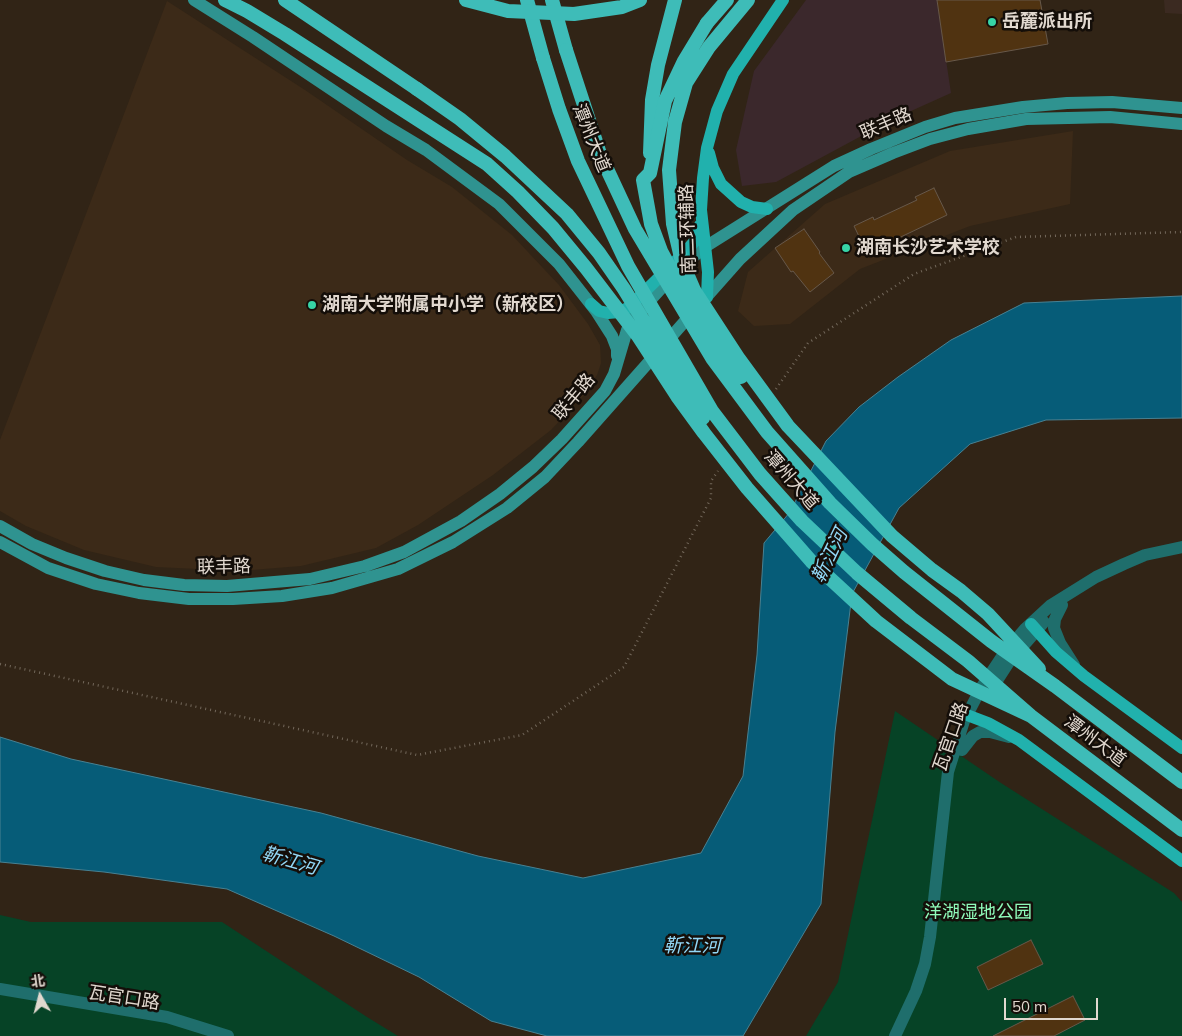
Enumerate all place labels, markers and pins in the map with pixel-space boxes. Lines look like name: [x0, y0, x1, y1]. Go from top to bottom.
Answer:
place label: 岳麓派出所: [1002, 11, 1092, 33]
marker: 岳麓派出所: [986, 16, 998, 28]
place label: 湖南长沙艺术学校: [856, 237, 1000, 259]
marker: 湖南长沙艺术学校: [840, 242, 852, 254]
place label: 湖南大学附属中小学（新校区）: [322, 294, 574, 316]
marker: 湖南大学附属中小学（新校区）: [306, 299, 318, 311]

